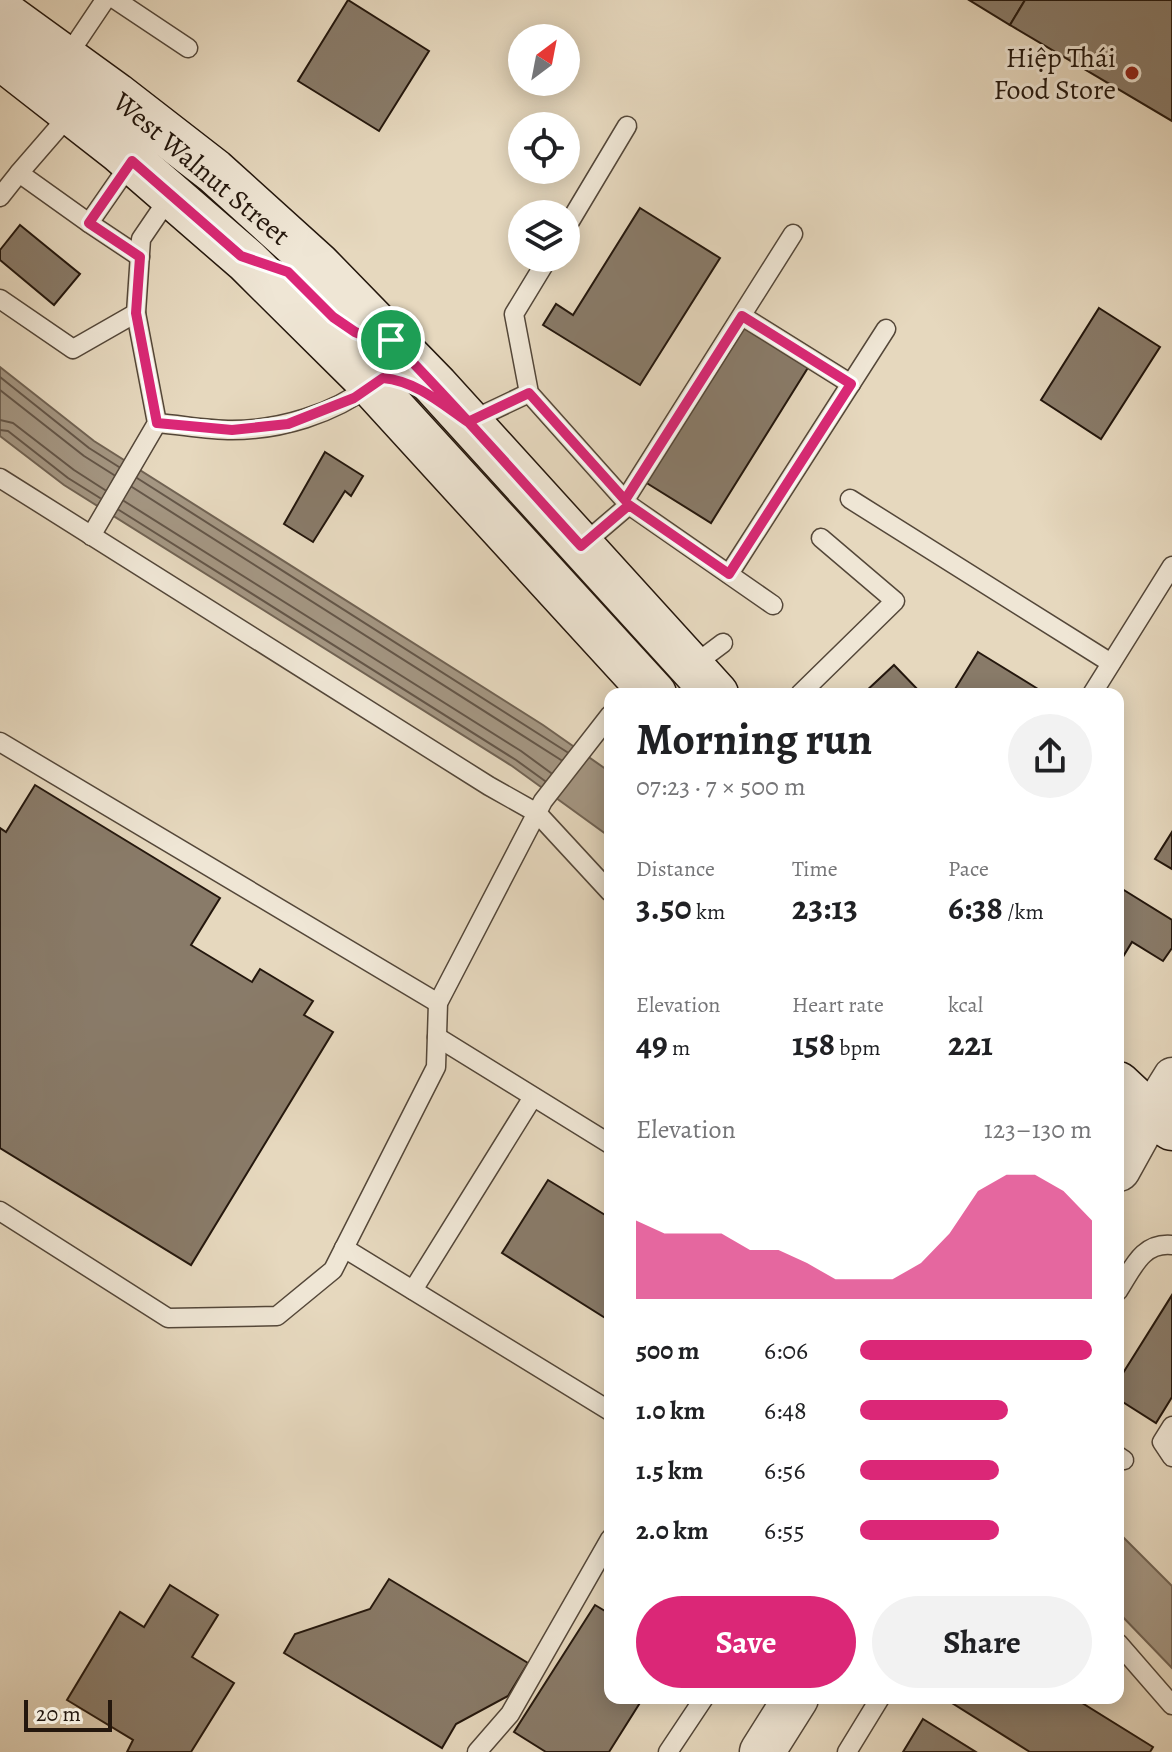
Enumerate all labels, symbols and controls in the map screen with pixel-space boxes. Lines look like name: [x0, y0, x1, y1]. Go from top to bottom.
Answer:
north arrow: [508, 24, 580, 96]
map controls: [508, 24, 580, 272]
place label: Hiệp Thái Food Store: [993, 39, 1116, 109]
marker: Hiệp Thái Food Store: [1123, 64, 1141, 82]
street label: West Walnut Street: [104, 83, 298, 254]
button: locate: [508, 112, 580, 184]
button: layers: [508, 200, 580, 272]
pin: [357, 306, 425, 374]
icon: arrive: [369, 318, 413, 362]
text: Morning run: [636, 709, 872, 769]
button: share: [1008, 714, 1092, 798]
text: 07:23 · 7 × 500 m: [636, 769, 806, 804]
text: Distance: [636, 854, 715, 884]
text: Time: [792, 854, 838, 884]
text: Pace: [948, 854, 989, 884]
text: 3.50: [636, 884, 692, 931]
text: 23:13: [792, 884, 858, 931]
text: 6:38: [948, 884, 1003, 931]
text: km: [692, 897, 725, 927]
text: /km: [1003, 897, 1044, 927]
text: Elevation: [636, 990, 720, 1020]
text: Heart rate: [792, 990, 884, 1020]
text: kcal: [948, 990, 983, 1020]
text: 49: [636, 1020, 668, 1067]
text: 158: [792, 1020, 835, 1067]
text: 221: [948, 1020, 993, 1067]
text: m: [668, 1033, 690, 1063]
text: bpm: [835, 1033, 880, 1063]
text: Elevation: [636, 1112, 736, 1147]
text: 123–130 m: [984, 1112, 1092, 1147]
text: 500 m: [636, 1333, 700, 1368]
text: 6:06: [764, 1333, 808, 1368]
text: 1.0 km: [636, 1393, 705, 1428]
text: 6:48: [764, 1393, 807, 1428]
text: 1.5 km: [636, 1453, 703, 1488]
text: 6:56: [764, 1453, 805, 1488]
text: 2.0 km: [636, 1513, 709, 1548]
text: 6:55: [764, 1513, 805, 1548]
button: Save: [636, 1596, 856, 1688]
button: Share: [872, 1596, 1092, 1688]
scale bar: [24, 1696, 112, 1732]
text: 20 m: [36, 1699, 81, 1729]

